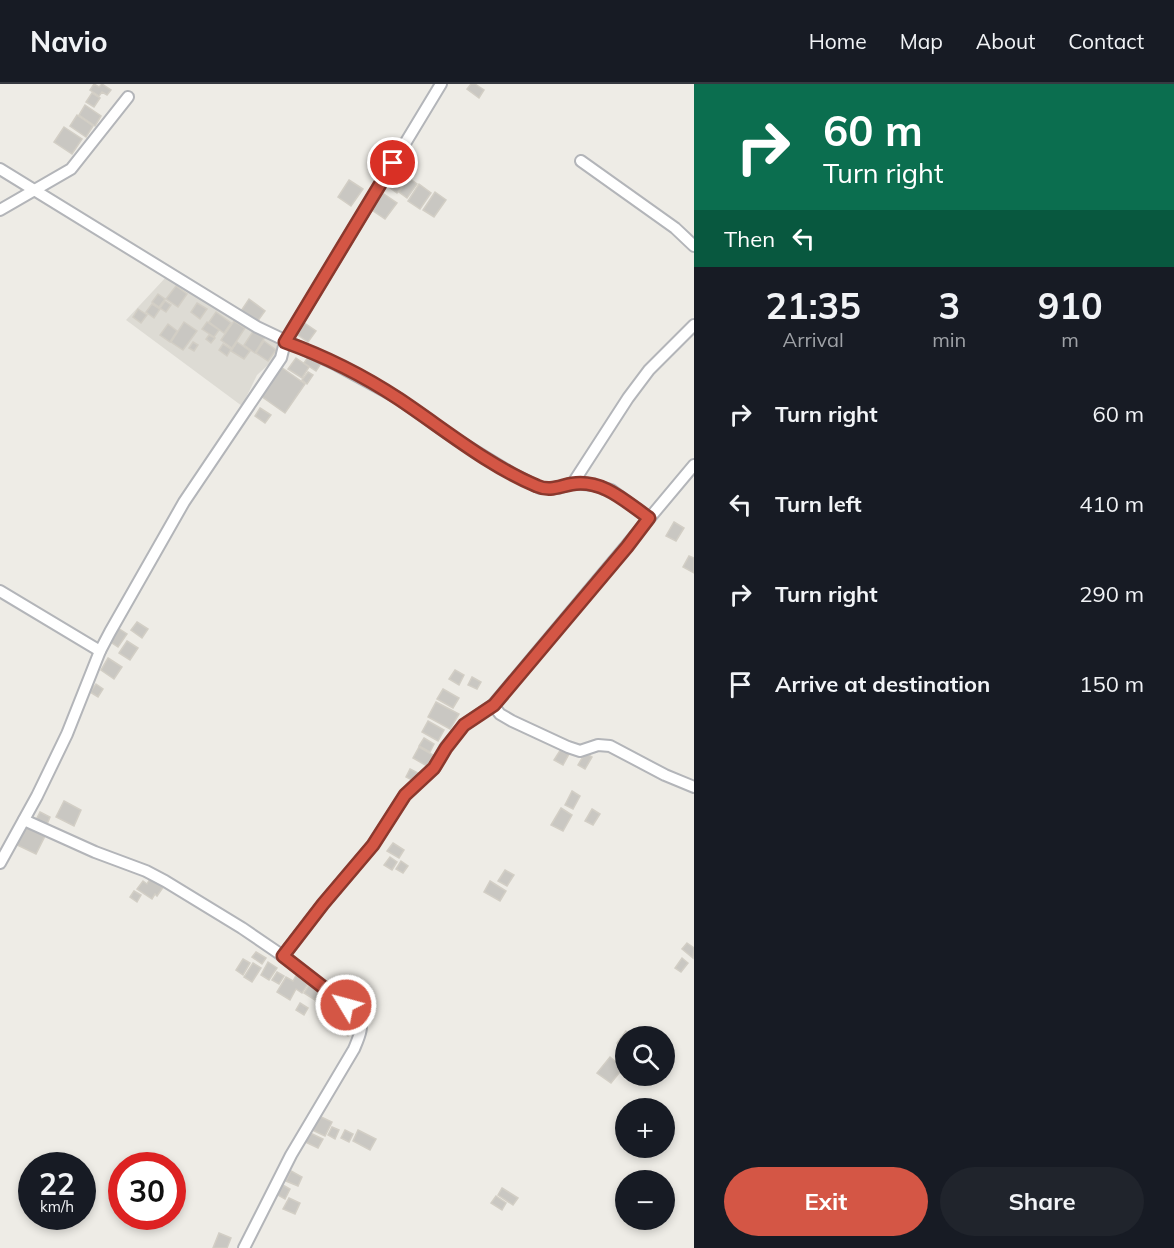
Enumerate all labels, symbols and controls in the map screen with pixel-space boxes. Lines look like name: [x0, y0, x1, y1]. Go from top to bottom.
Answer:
text: Navio: [30, 24, 107, 59]
text: Home: [809, 28, 867, 54]
text: Map: [900, 28, 943, 54]
text: About: [976, 28, 1035, 54]
text: Contact: [1068, 28, 1144, 54]
text: 60 m: [823, 104, 923, 157]
icon: right: [724, 108, 802, 186]
pin: [367, 137, 418, 188]
icon: arrive: [376, 146, 409, 179]
text: Turn right: [823, 156, 943, 190]
icon: left: [787, 222, 820, 255]
text: Then: [724, 225, 775, 253]
text: 21:35: [765, 283, 861, 328]
text: 3: [938, 283, 960, 328]
text: 910: [1038, 283, 1103, 328]
text: Arrival: [783, 327, 844, 352]
text: min: [932, 327, 966, 352]
text: m: [1061, 327, 1079, 352]
icon: right: [724, 398, 757, 431]
text: Turn right: [775, 400, 878, 428]
text: 60 m: [1093, 400, 1144, 428]
icon: left: [724, 488, 757, 521]
text: Turn left: [775, 490, 862, 518]
text: 410 m: [1079, 490, 1144, 518]
icon: right: [724, 578, 757, 611]
text: Turn right: [775, 580, 878, 608]
text: 290 m: [1079, 580, 1144, 608]
icon: arrive: [724, 668, 757, 701]
text: Arrive at destination: [775, 670, 990, 698]
text: 150 m: [1079, 670, 1144, 698]
position arrow: [314, 973, 378, 1037]
map controls: [615, 1026, 675, 1230]
button: search: [615, 1026, 675, 1086]
button: +: [615, 1098, 675, 1158]
speed limit sign: 30: [108, 1152, 186, 1230]
text: 22: [39, 1165, 75, 1203]
button: Exit: [724, 1167, 928, 1236]
button: Share: [940, 1167, 1144, 1236]
button: −: [615, 1170, 675, 1230]
text: km/h: [40, 1197, 74, 1216]

